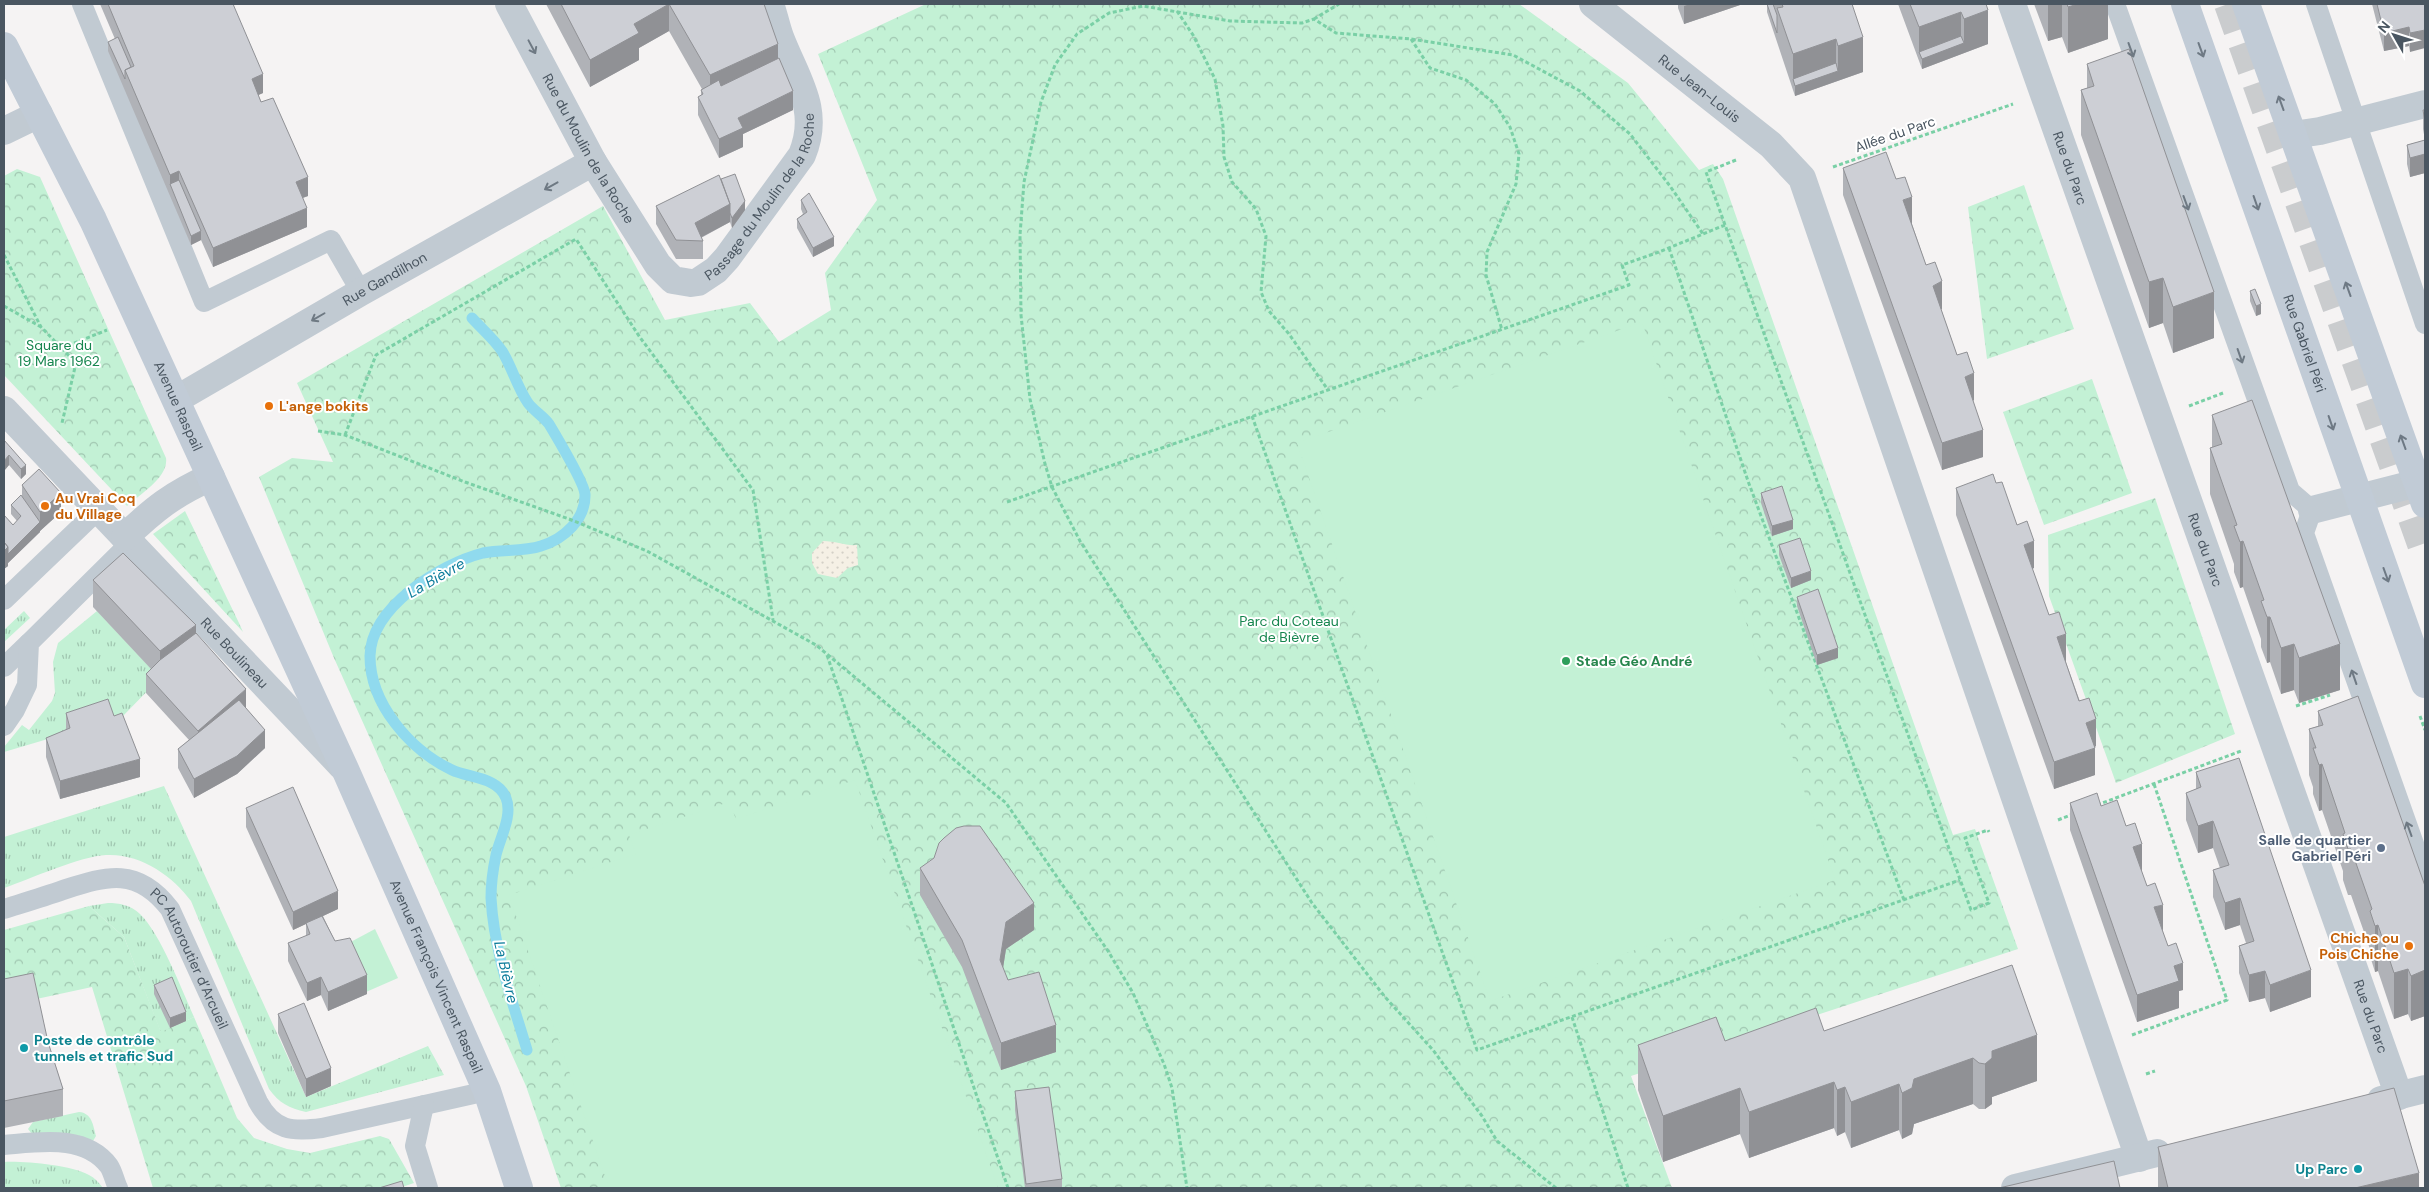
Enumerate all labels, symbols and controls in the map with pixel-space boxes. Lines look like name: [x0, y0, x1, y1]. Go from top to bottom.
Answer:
north arrow: [2369, 10, 2419, 60]
text: N: [2374, 17, 2394, 36]
one-way arrow: [528, 39, 537, 54]
one-way arrow: [2127, 41, 2136, 57]
one-way arrow: [2197, 41, 2206, 57]
street label: Rue Jean-Louis: [1655, 50, 1744, 127]
street label: Rue du Moulin de la Roche: [539, 70, 639, 227]
one-way arrow: [2276, 96, 2285, 111]
street label: Allée du Parc: [1852, 112, 1938, 156]
street label: Passage du Moulin de la Roche: [701, 113, 818, 284]
street label: Rue du Parc: [2049, 129, 2091, 207]
one-way arrow: [544, 181, 558, 191]
one-way arrow: [2182, 194, 2191, 210]
one-way arrow: [2252, 194, 2261, 210]
street label: Rue Gandilhon: [339, 248, 430, 310]
one-way arrow: [2343, 282, 2352, 297]
street label: Rue Gabriel Péri: [2279, 292, 2330, 395]
one-way arrow: [310, 312, 325, 322]
park label: Square du 19 Mars 1962: [18, 336, 100, 370]
one-way arrow: [2236, 347, 2245, 363]
street label: Avenue Raspail: [150, 358, 207, 454]
place label: L'ange bokits: [279, 397, 369, 415]
marker: L'ange bokits: [263, 400, 275, 412]
one-way arrow: [2327, 414, 2337, 430]
one-way arrow: [2398, 435, 2407, 450]
place label: Au Vrai Coq du Village: [55, 489, 135, 523]
marker: Au Vrai Coq du Village: [39, 500, 51, 512]
street label: Rue du Parc: [2184, 510, 2227, 589]
water label: La Bièvre: [404, 553, 469, 603]
one-way arrow: [2382, 567, 2391, 583]
park label: Parc du Coteau de Bièvre: [1239, 612, 1339, 646]
street label: Rue Boulineau: [197, 614, 273, 692]
place label: Stade Géo André: [1576, 652, 1693, 670]
marker: Stade Géo André: [1560, 655, 1572, 667]
one-way arrow: [2349, 669, 2358, 685]
one-way arrow: [2404, 822, 2413, 838]
place label: Salle de quartier Gabriel Péri: [2258, 831, 2371, 865]
marker: Salle de quartier Gabriel Péri: [2375, 842, 2387, 854]
street label: Avenue François Vincent Raspail: [386, 877, 487, 1076]
street label: PC Autoroutier d’Arcueil: [147, 884, 232, 1032]
place label: Chiche ou Pois Chiche: [2319, 929, 2399, 963]
water label: La Bièvre: [489, 939, 523, 1006]
marker: Chiche ou Pois Chiche: [2403, 940, 2415, 952]
street label: Rue du Parc: [2349, 977, 2392, 1056]
place label: Poste de contrôle tunnels et trafic Sud: [34, 1031, 173, 1065]
marker: Poste de contrôle tunnels et trafic Sud: [18, 1042, 30, 1054]
place label: Up Parc: [2295, 1160, 2348, 1178]
marker: Up Parc: [2352, 1163, 2364, 1175]

